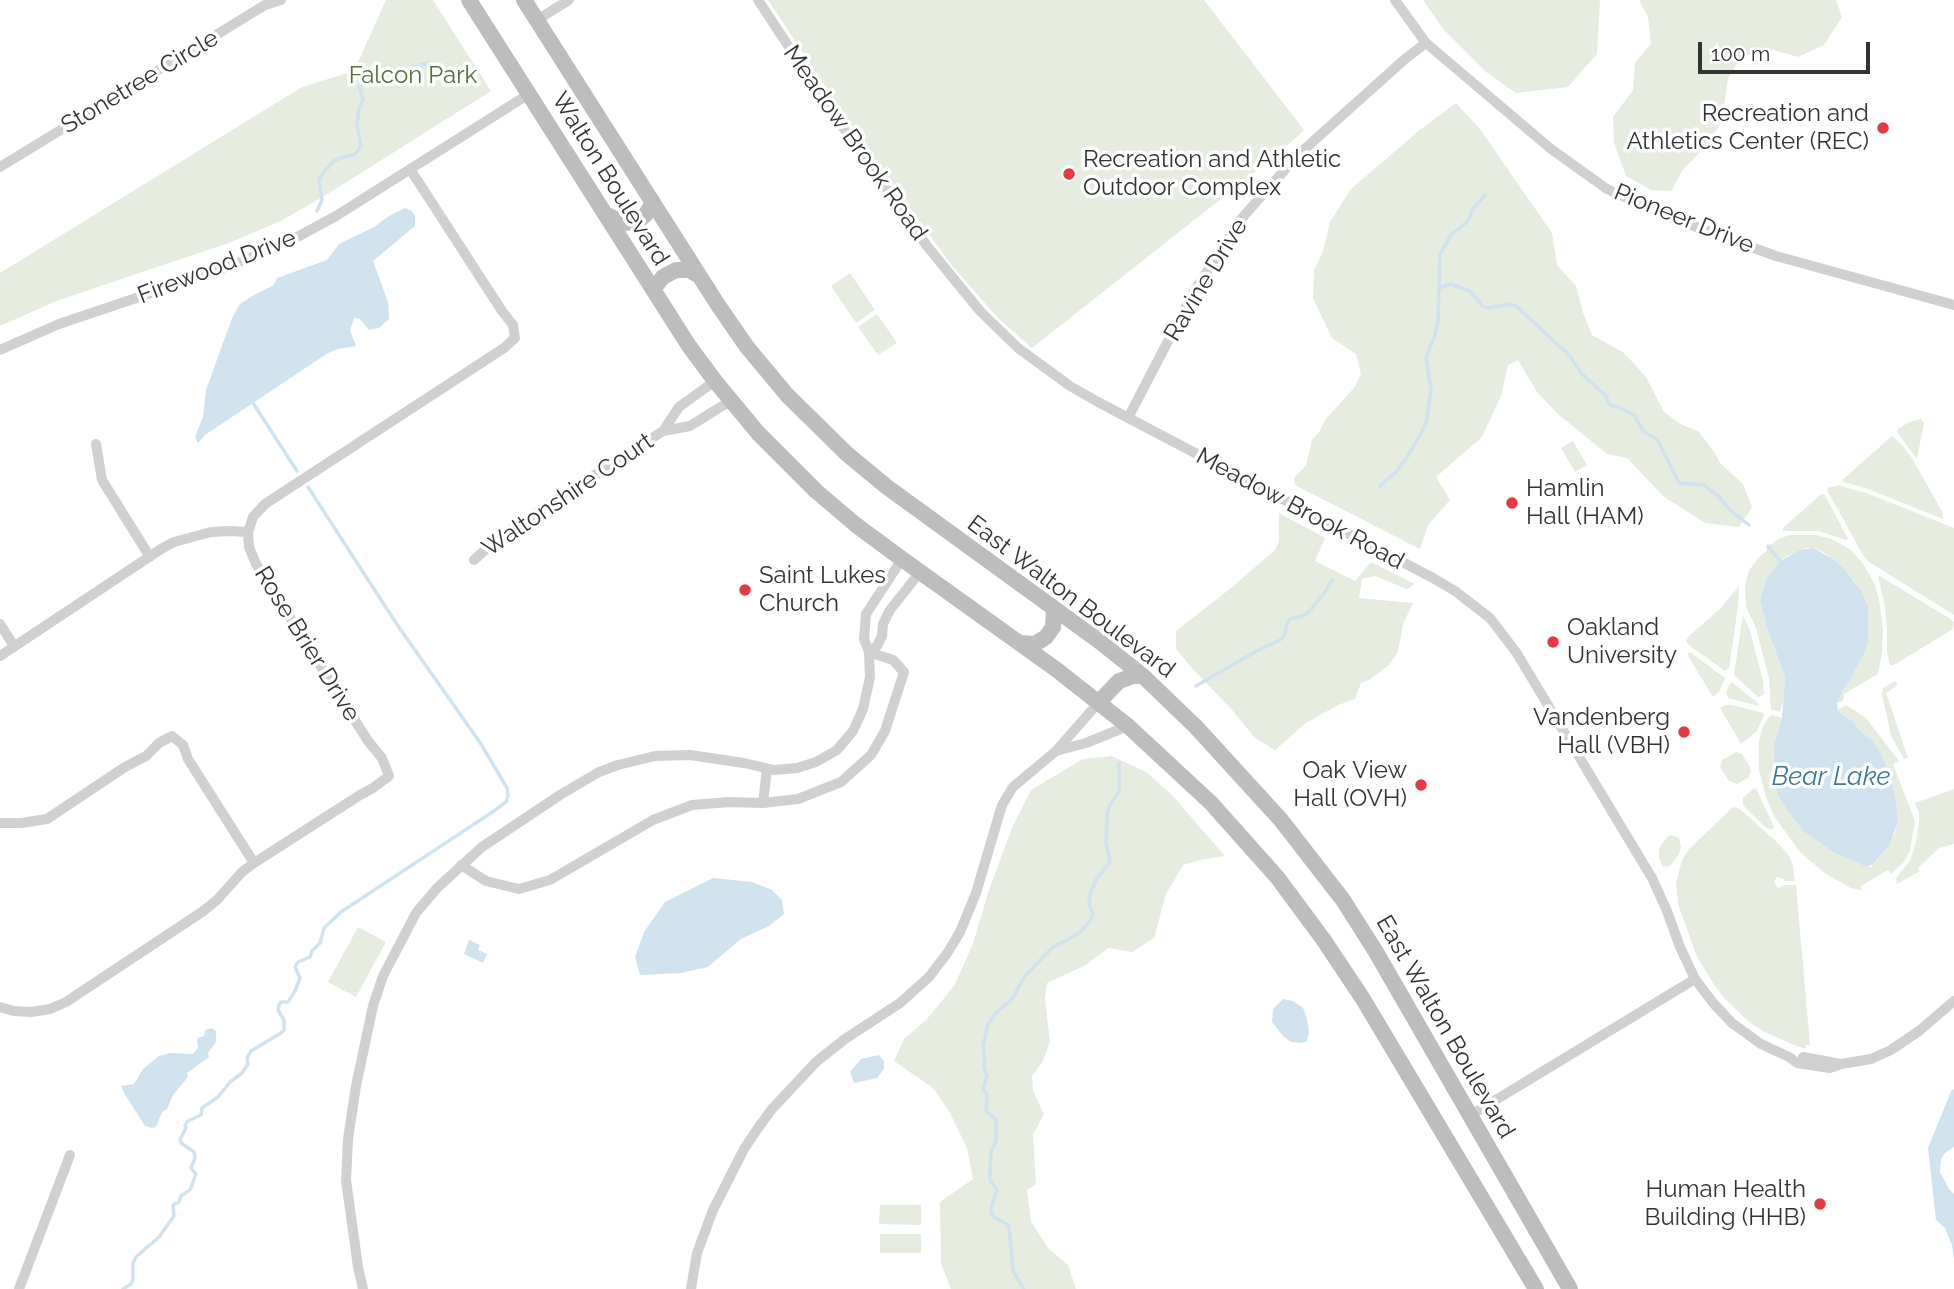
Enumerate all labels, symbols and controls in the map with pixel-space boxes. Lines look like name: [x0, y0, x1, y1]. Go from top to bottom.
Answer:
street label: Stonetree Circle: [56, 24, 224, 140]
scale bar: [1702, 28, 1874, 72]
street label: Meadow Brook Road: [777, 40, 933, 246]
text: 100 m: [1711, 41, 1770, 66]
park label: Falcon Park: [349, 62, 477, 90]
street label: Walton Boulevard: [545, 87, 675, 271]
place label: Recreation and Athletics Center (REC): [1626, 100, 1869, 156]
marker: Recreation and Athletics Center (REC): [1875, 120, 1891, 136]
place label: Recreation and Athletic Outdoor Complex: [1083, 146, 1341, 202]
marker: Recreation and Athletic Outdoor Complex: [1061, 166, 1077, 182]
street label: Pioneer Drive: [1610, 178, 1758, 260]
street label: Ravine Drive: [1158, 214, 1254, 346]
street label: Firewood Drive: [134, 224, 300, 310]
street label: Waltonshire Court: [477, 427, 659, 563]
street label: Meadow Brook Road: [1191, 442, 1409, 576]
place label: Hamlin Hall (HAM): [1526, 475, 1644, 531]
marker: Hamlin Hall (HAM): [1504, 495, 1520, 511]
street label: East Walton Boulevard: [962, 510, 1180, 684]
street label: Rose Brier Drive: [248, 561, 366, 727]
place label: Saint Lukes Church: [759, 562, 886, 618]
marker: Saint Lukes Church: [737, 582, 753, 598]
place label: Oakland University: [1567, 614, 1677, 670]
marker: Oakland University: [1545, 634, 1561, 650]
place label: Vandenberg Hall (VBH): [1533, 704, 1670, 760]
marker: Vandenberg Hall (VBH): [1676, 724, 1692, 740]
place label: Oak View Hall (OVH): [1293, 757, 1407, 813]
water label: Bear Lake: [1772, 761, 1890, 793]
marker: Oak View Hall (OVH): [1413, 777, 1429, 793]
street label: East Walton Boulevard: [1369, 910, 1521, 1144]
place label: Human Health Building (HHB): [1645, 1176, 1806, 1232]
marker: Human Health Building (HHB): [1812, 1196, 1828, 1212]

